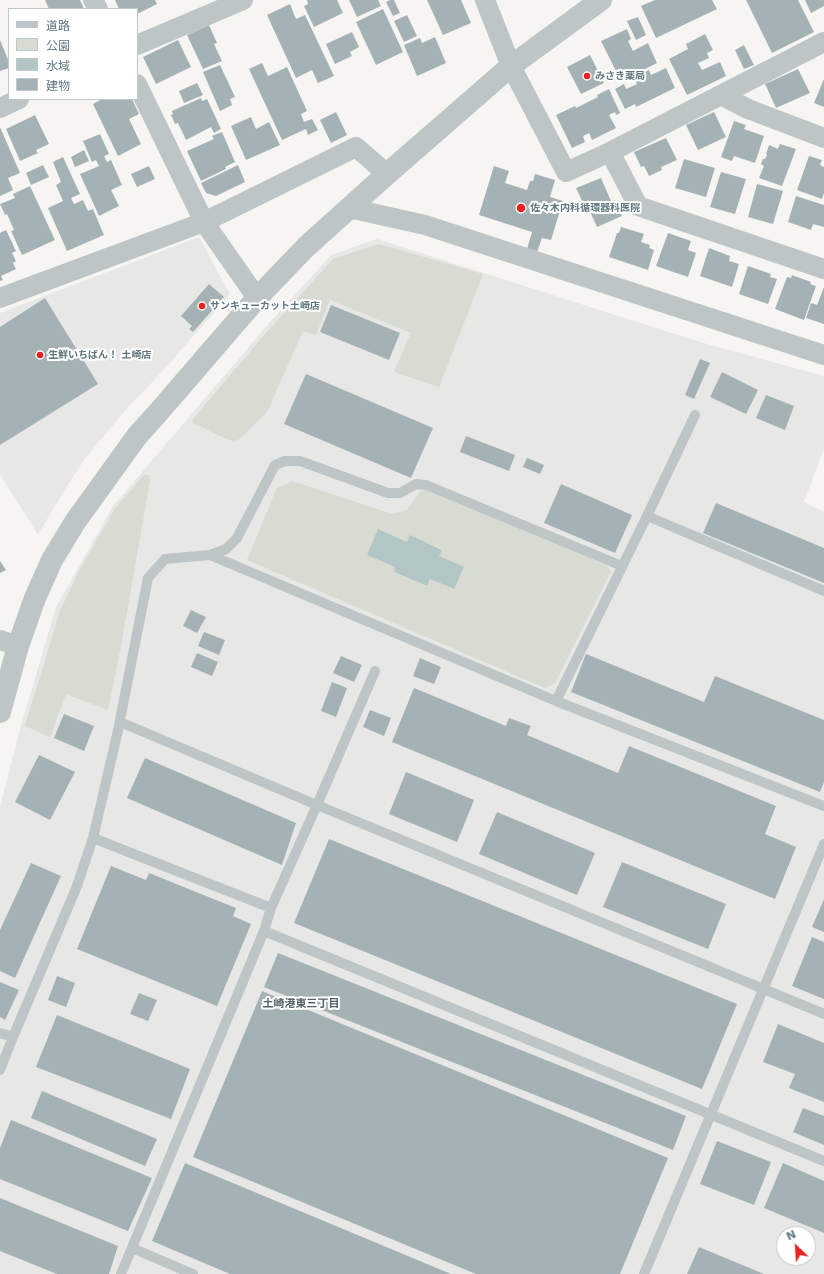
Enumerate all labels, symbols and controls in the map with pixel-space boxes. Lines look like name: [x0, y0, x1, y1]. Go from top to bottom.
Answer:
legend: [8, 8, 138, 100]
text: 道路: [46, 19, 70, 33]
text: 公園: [46, 39, 70, 53]
text: 水域: [46, 59, 70, 73]
place label: みさき薬局: [595, 70, 645, 82]
marker: みさき薬局: [582, 71, 592, 81]
text: 建物: [46, 79, 70, 93]
marker: 佐々木内科循環器科医院: [515, 202, 527, 214]
place label: 佐々木内科循環器科医院: [530, 202, 640, 214]
place label: サンキューカット土崎店: [210, 300, 320, 312]
marker: サンキューカット土崎店: [197, 301, 207, 311]
place label: 生鮮いちばん！ 土崎店: [48, 349, 151, 361]
marker: 生鮮いちばん！ 土崎店: [35, 350, 45, 360]
district label: 土崎港東三丁目: [263, 997, 339, 1011]
north arrow: [776, 1226, 816, 1266]
text: N: [784, 1228, 798, 1243]

